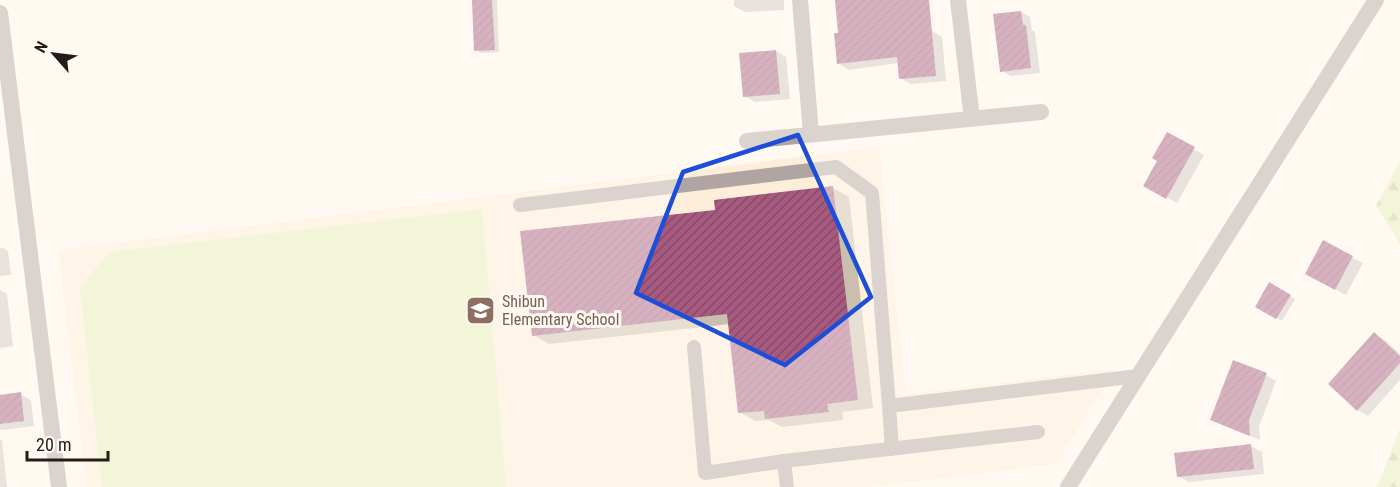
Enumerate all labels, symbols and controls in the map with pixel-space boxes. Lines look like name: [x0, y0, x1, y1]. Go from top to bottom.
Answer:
north arrow: [24, 24, 84, 84]
text: N: [31, 38, 52, 56]
place label: Shibun Elementary School: [502, 292, 619, 329]
school or university icon: Shibun Elementary School: [465, 294, 497, 326]
scale bar: [27, 424, 108, 462]
text: 20 m: [36, 434, 71, 455]

